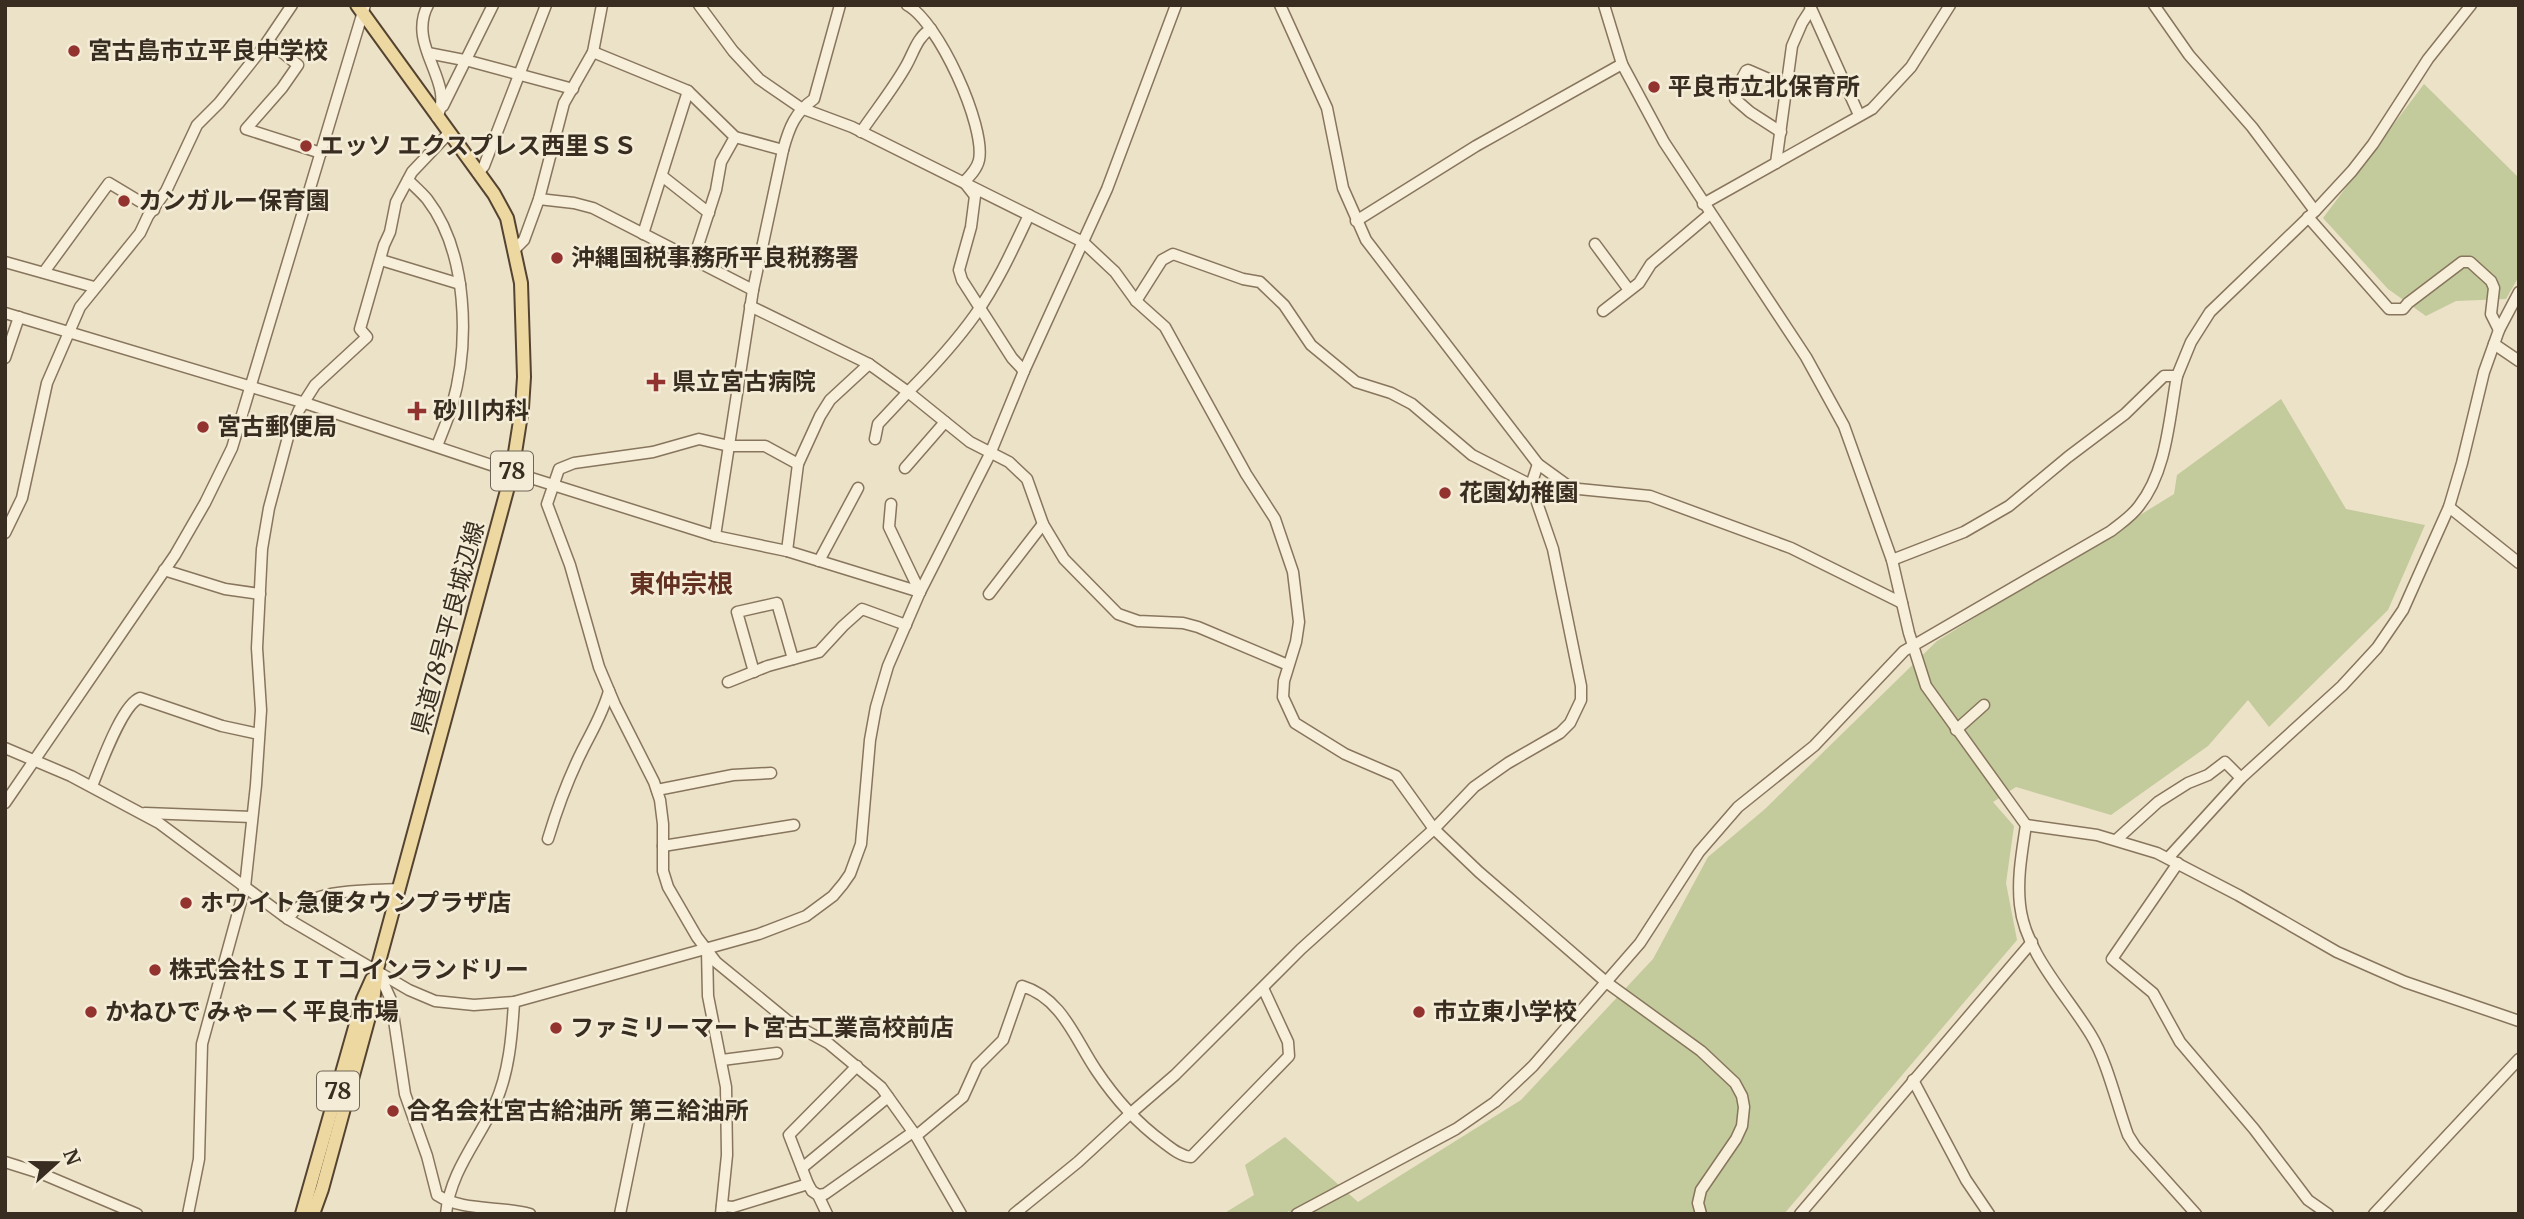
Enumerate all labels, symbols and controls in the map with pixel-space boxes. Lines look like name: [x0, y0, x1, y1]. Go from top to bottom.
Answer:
place label: 宮古島市立平良中学校: [88, 35, 328, 66]
marker: 宮古島市立平良中学校: [66, 43, 82, 59]
place label: 平良市立北保育所: [1668, 71, 1860, 102]
marker: 平良市立北保育所: [1646, 79, 1662, 95]
place label: エッソ エクスプレス西里ＳＳ: [320, 130, 637, 161]
marker: エッソ エクスプレス西里ＳＳ: [298, 138, 314, 154]
place label: カンガルー保育園: [138, 185, 330, 216]
marker: カンガルー保育園: [116, 193, 132, 209]
place label: 沖縄国税事務所平良税務署: [571, 242, 859, 273]
marker: 沖縄国税事務所平良税務署: [549, 250, 565, 266]
place label: 県立宮古病院: [672, 366, 816, 397]
marker: 県立宮古病院: [646, 372, 666, 392]
place label: 砂川内科: [433, 395, 529, 426]
marker: 砂川内科: [407, 401, 427, 421]
place label: 宮古郵便局: [217, 411, 337, 442]
marker: 宮古郵便局: [195, 419, 211, 435]
road number: 78: [491, 452, 533, 491]
place label: 花園幼稚園: [1459, 477, 1579, 508]
marker: 花園幼稚園: [1437, 485, 1453, 501]
street label: 県道78号平良城辺線: [404, 518, 491, 738]
district label: 東仲宗根: [629, 567, 733, 600]
place label: ホワイト急便タウンプラザ店: [200, 887, 511, 918]
marker: ホワイト急便タウンプラザ店: [178, 895, 194, 911]
place label: 株式会社ＳＩＴコインランドリー: [169, 954, 529, 985]
marker: 株式会社ＳＩＴコインランドリー: [147, 962, 163, 978]
place label: かねひで みゃーく平良市場: [105, 996, 399, 1027]
place label: 市立東小学校: [1433, 996, 1577, 1027]
marker: かねひで みゃーく平良市場: [83, 1004, 99, 1020]
marker: 市立東小学校: [1411, 1004, 1427, 1020]
place label: ファミリーマート宮古工業高校前店: [570, 1012, 954, 1043]
marker: ファミリーマート宮古工業高校前店: [548, 1020, 564, 1036]
road number: 78: [317, 1072, 359, 1110]
place label: 合名会社宮古給油所 第三給油所: [407, 1095, 749, 1126]
marker: 合名会社宮古給油所 第三給油所: [385, 1103, 401, 1119]
north arrow: [21, 1128, 91, 1198]
text: N: [58, 1146, 86, 1168]

